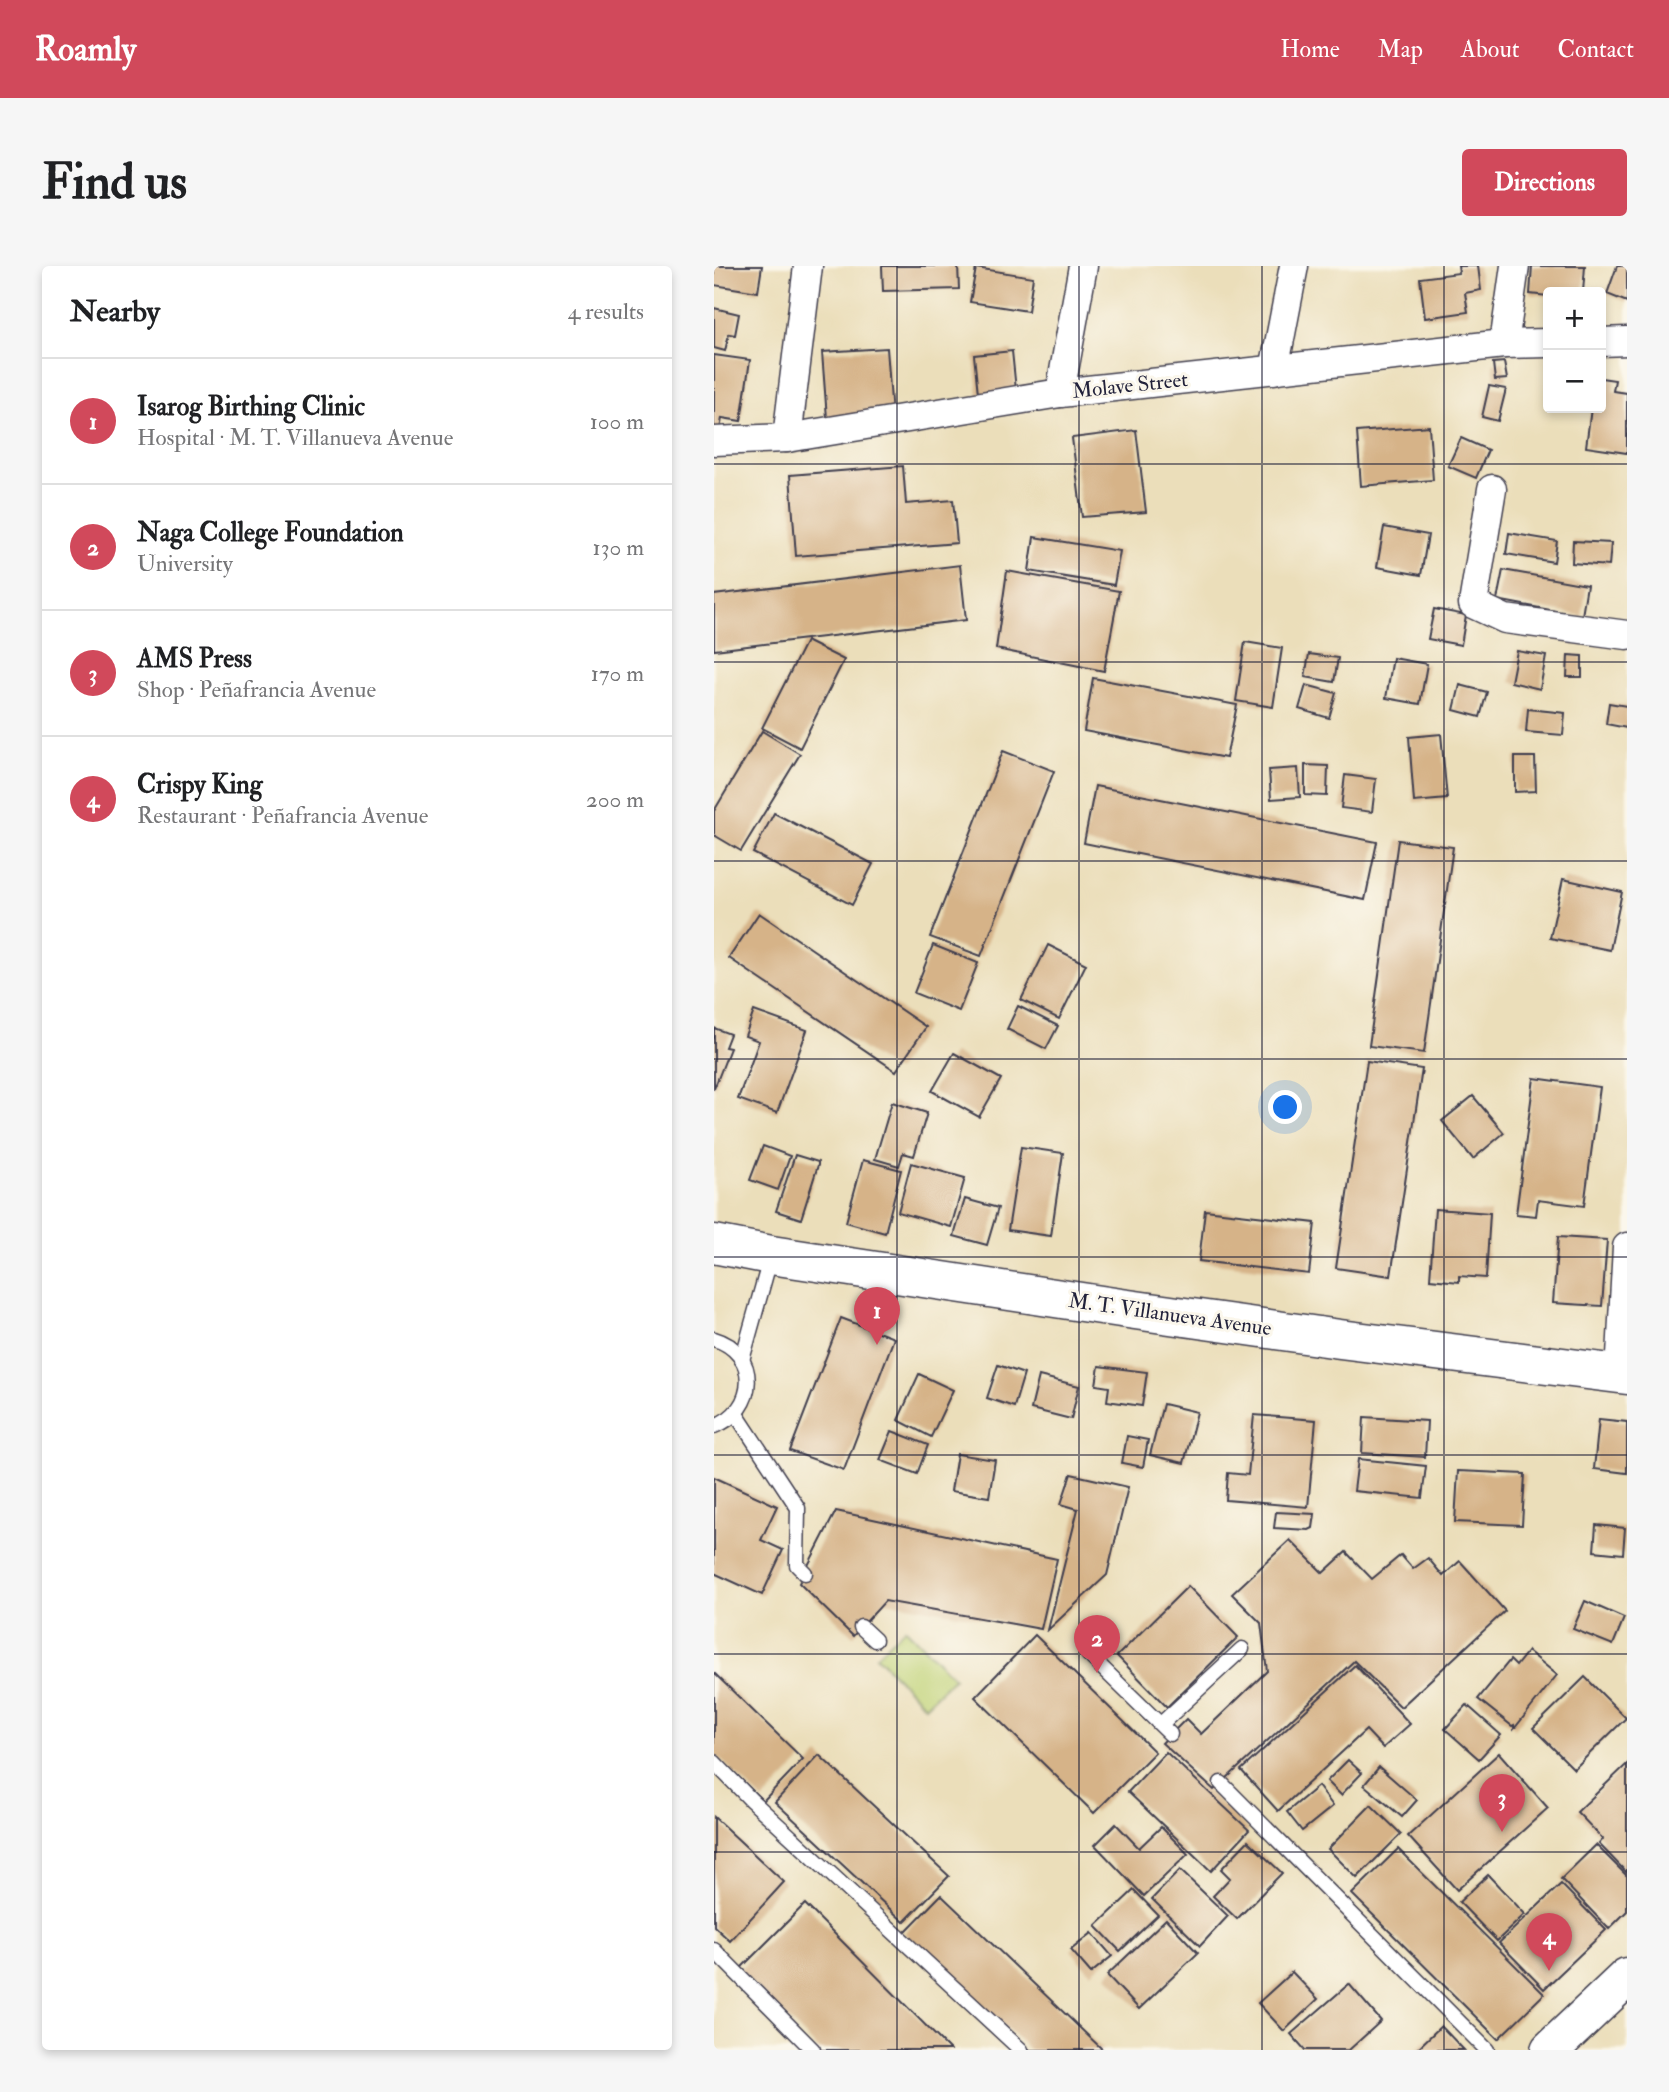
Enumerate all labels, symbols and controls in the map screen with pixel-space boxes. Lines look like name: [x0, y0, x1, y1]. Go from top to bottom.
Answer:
text: Roamly: [35, 29, 136, 70]
text: Home: [1280, 34, 1340, 65]
text: Map: [1378, 34, 1423, 65]
text: About: [1461, 34, 1520, 65]
text: Contact: [1558, 34, 1634, 65]
button: Directions: [1462, 149, 1627, 216]
text: Find us: [42, 152, 187, 213]
map controls: [1543, 287, 1606, 413]
button: +: [1543, 287, 1606, 350]
text: Nearby: [70, 293, 160, 330]
text: 4 results: [568, 297, 644, 326]
button: −: [1543, 350, 1606, 413]
street label: Molave Street: [1071, 366, 1189, 405]
text: Isarog Birthing Clinic: [137, 391, 365, 423]
text: 1: [89, 407, 97, 436]
text: 100 m: [590, 407, 644, 436]
text: Hospital · M. T. Villanueva Avenue: [137, 423, 453, 452]
text: Naga College Foundation: [137, 517, 404, 549]
text: 2: [87, 533, 99, 562]
text: 130 m: [592, 533, 644, 562]
text: University: [137, 549, 233, 578]
text: AMS Press: [137, 643, 252, 675]
text: 3: [89, 659, 97, 688]
text: 170 m: [591, 659, 644, 688]
text: Shop · Peñafrancia Avenue: [137, 675, 376, 704]
text: Crispy King: [137, 769, 263, 801]
text: 4: [87, 785, 99, 814]
text: 200 m: [586, 785, 644, 814]
text: Restaurant · Peñafrancia Avenue: [137, 801, 428, 830]
your location: [1268, 1090, 1302, 1124]
pin: 1: [854, 1287, 900, 1345]
street label: M. T. Villanueva Avenue: [1067, 1287, 1273, 1342]
pin: 2: [1074, 1615, 1120, 1673]
pin: 3: [1479, 1774, 1525, 1832]
pin: 4: [1526, 1913, 1572, 1971]

